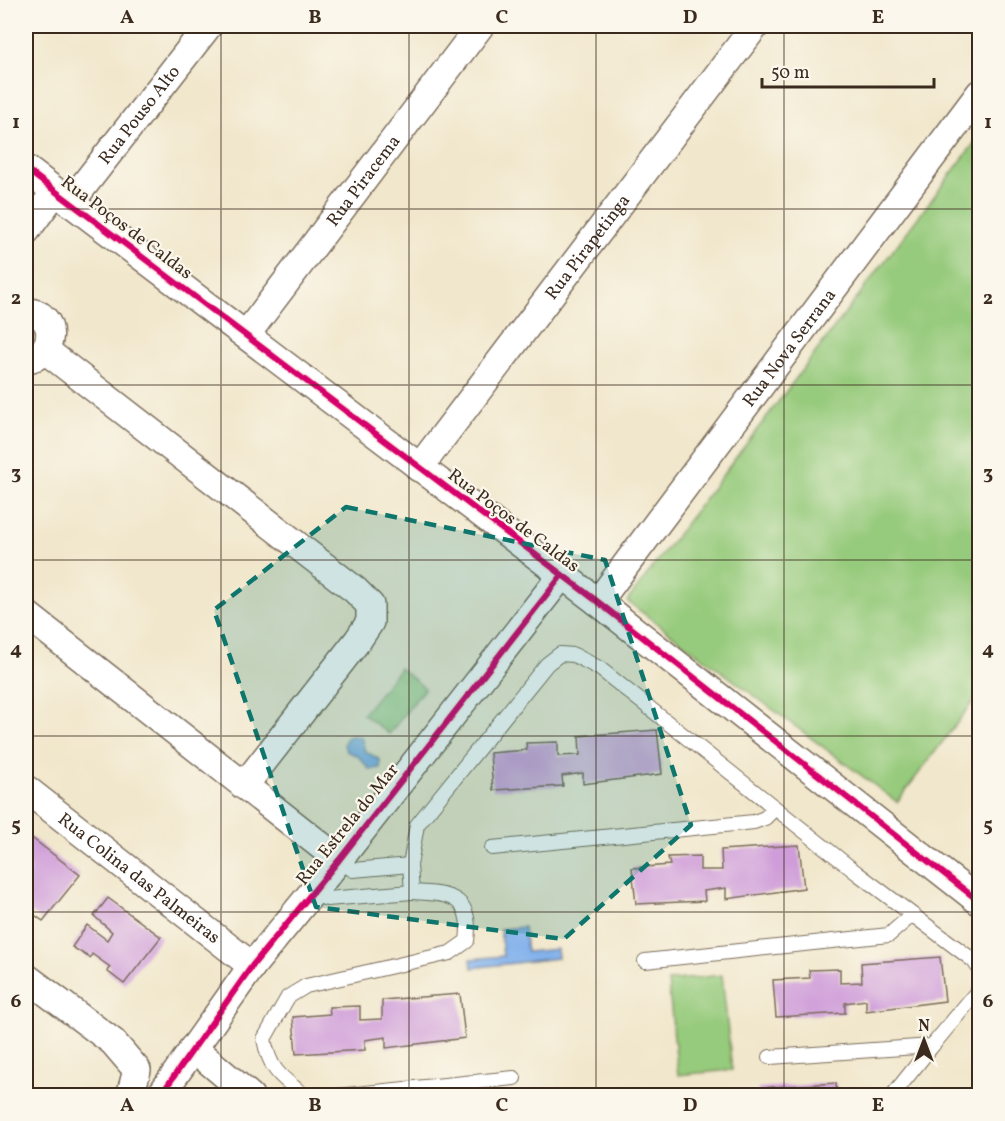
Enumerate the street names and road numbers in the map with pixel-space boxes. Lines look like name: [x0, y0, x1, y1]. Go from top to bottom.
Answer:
street label: Rua Pouso Alto: [93, 61, 187, 170]
street label: Rua Piracema: [321, 130, 407, 232]
street label: Rua Poços de Caldas: [55, 170, 197, 286]
street label: Rua Pirapetinga: [540, 189, 637, 306]
street label: Rua Nova Serrana: [737, 284, 843, 413]
street label: Rua Poços de Caldas: [442, 463, 584, 579]
street label: Rua Estrela do Mar: [291, 758, 406, 891]
street label: Rua Colina das Palmeiras: [52, 808, 225, 950]

